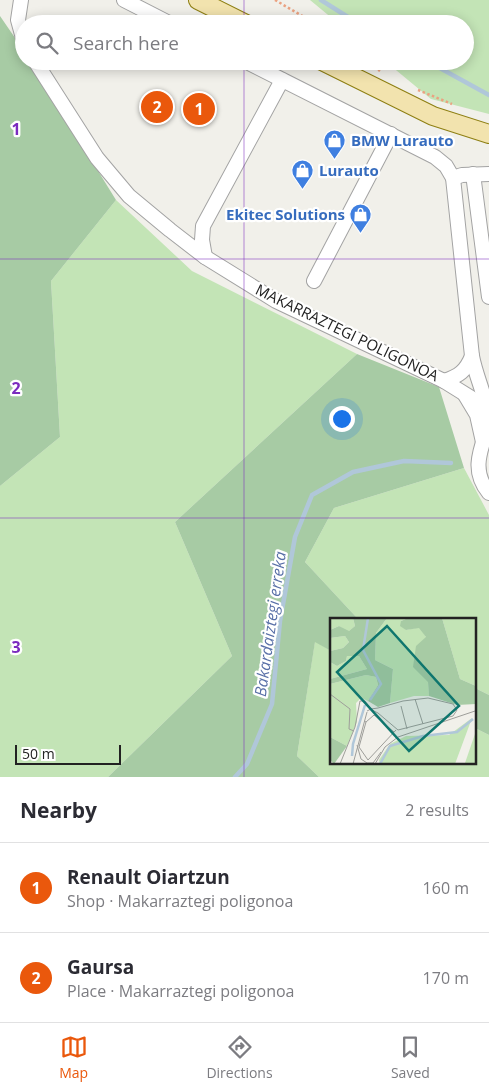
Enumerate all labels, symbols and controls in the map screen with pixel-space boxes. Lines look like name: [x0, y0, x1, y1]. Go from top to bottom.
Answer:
search box: [15, 15, 474, 70]
icon: search: [33, 29, 61, 57]
text: Search here: [73, 30, 179, 56]
pin: 2: [141, 88, 173, 126]
pin: 1: [183, 90, 215, 128]
text: 1: [11, 118, 21, 140]
shop icon: BMW Lurauto: [323, 129, 347, 160]
place label: BMW Lurauto: [351, 130, 453, 150]
shop icon: Lurauto: [291, 159, 315, 190]
place label: Lurauto: [319, 160, 379, 180]
shop icon: Ekitec Solutions: [349, 203, 373, 234]
place label: Ekitec Solutions: [226, 204, 345, 224]
street label: MAKARRAZTEGI POLIGONOA: [252, 279, 443, 385]
text: 2: [11, 377, 21, 399]
your location: [329, 406, 355, 432]
water label: Bakardaiztegi erreka: [249, 550, 291, 698]
inset map: [330, 618, 476, 764]
text: 3: [11, 636, 21, 658]
scale bar: [15, 742, 121, 765]
text: 50 m: [22, 744, 55, 763]
text: Nearby: [20, 796, 97, 824]
text: 2 results: [405, 799, 469, 821]
text: Renault Oiartzun: [67, 864, 230, 890]
text: 1: [31, 877, 41, 899]
text: 160 m: [423, 877, 469, 899]
text: Shop · Makarraztegi poligonoa: [67, 890, 293, 912]
text: Gaursa: [67, 954, 134, 980]
text: 2: [31, 967, 41, 989]
text: 170 m: [423, 967, 469, 989]
text: Place · Makarraztegi poligonoa: [67, 980, 294, 1002]
tab: Map: [59, 1033, 88, 1082]
tab: Directions: [206, 1033, 273, 1082]
tab: Saved: [391, 1033, 430, 1082]

